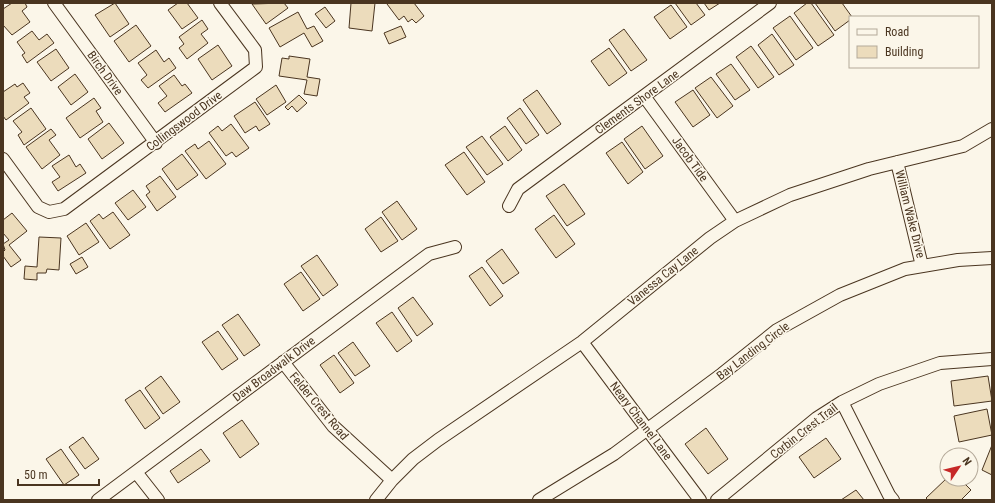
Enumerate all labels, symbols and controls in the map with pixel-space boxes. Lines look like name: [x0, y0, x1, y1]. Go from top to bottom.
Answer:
legend: [849, 16, 979, 68]
text: Road: [885, 25, 909, 39]
text: Building: [885, 45, 923, 59]
street label: Birch Drive: [84, 48, 126, 98]
street label: Clements Shore Lane: [592, 67, 682, 137]
street label: Collingswood Drive: [144, 88, 225, 154]
street label: Jacob Tide: [669, 134, 711, 185]
street label: William Wake Drive: [892, 169, 928, 260]
street label: Vanessa Cay Lane: [625, 243, 701, 309]
street label: Bay Landing Circle: [714, 319, 792, 383]
street label: Daw Broadwalk Drive: [230, 333, 318, 404]
street label: Felder Crest Road: [287, 369, 351, 443]
street label: Neary Channel Lane: [607, 379, 675, 463]
street label: Corbin Crest Trail: [767, 400, 841, 462]
north arrow: [939, 447, 979, 487]
text: N: [960, 455, 974, 468]
scale bar: [18, 461, 99, 487]
text: 50 m: [24, 468, 48, 482]

